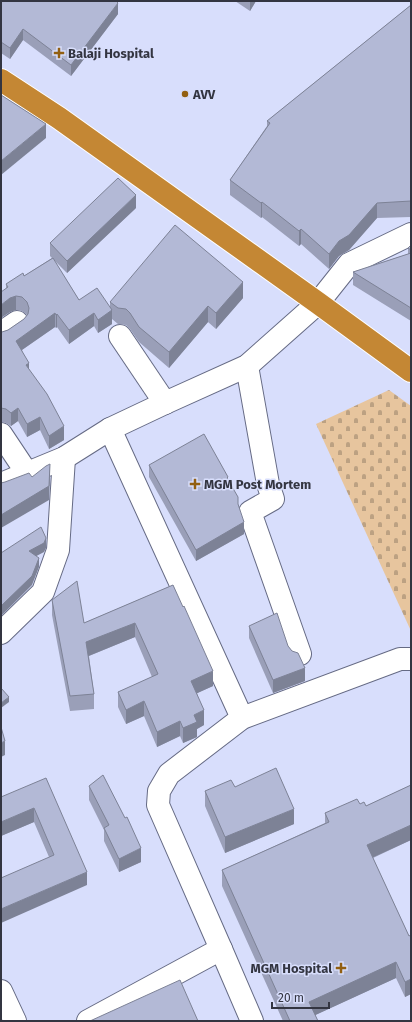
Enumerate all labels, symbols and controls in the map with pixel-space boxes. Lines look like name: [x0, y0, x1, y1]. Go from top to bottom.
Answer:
place label: Balaji Hospital: [68, 46, 154, 61]
marker: Balaji Hospital: [53, 47, 65, 59]
place label: AVV: [192, 87, 216, 102]
marker: AVV: [180, 89, 190, 99]
place label: MGM Post Mortem: [204, 477, 311, 492]
marker: MGM Post Mortem: [189, 478, 201, 490]
place label: MGM Hospital: [251, 961, 332, 976]
marker: MGM Hospital: [335, 962, 347, 974]
scale bar: [272, 984, 329, 1010]
text: 20 m: [278, 991, 304, 1005]

